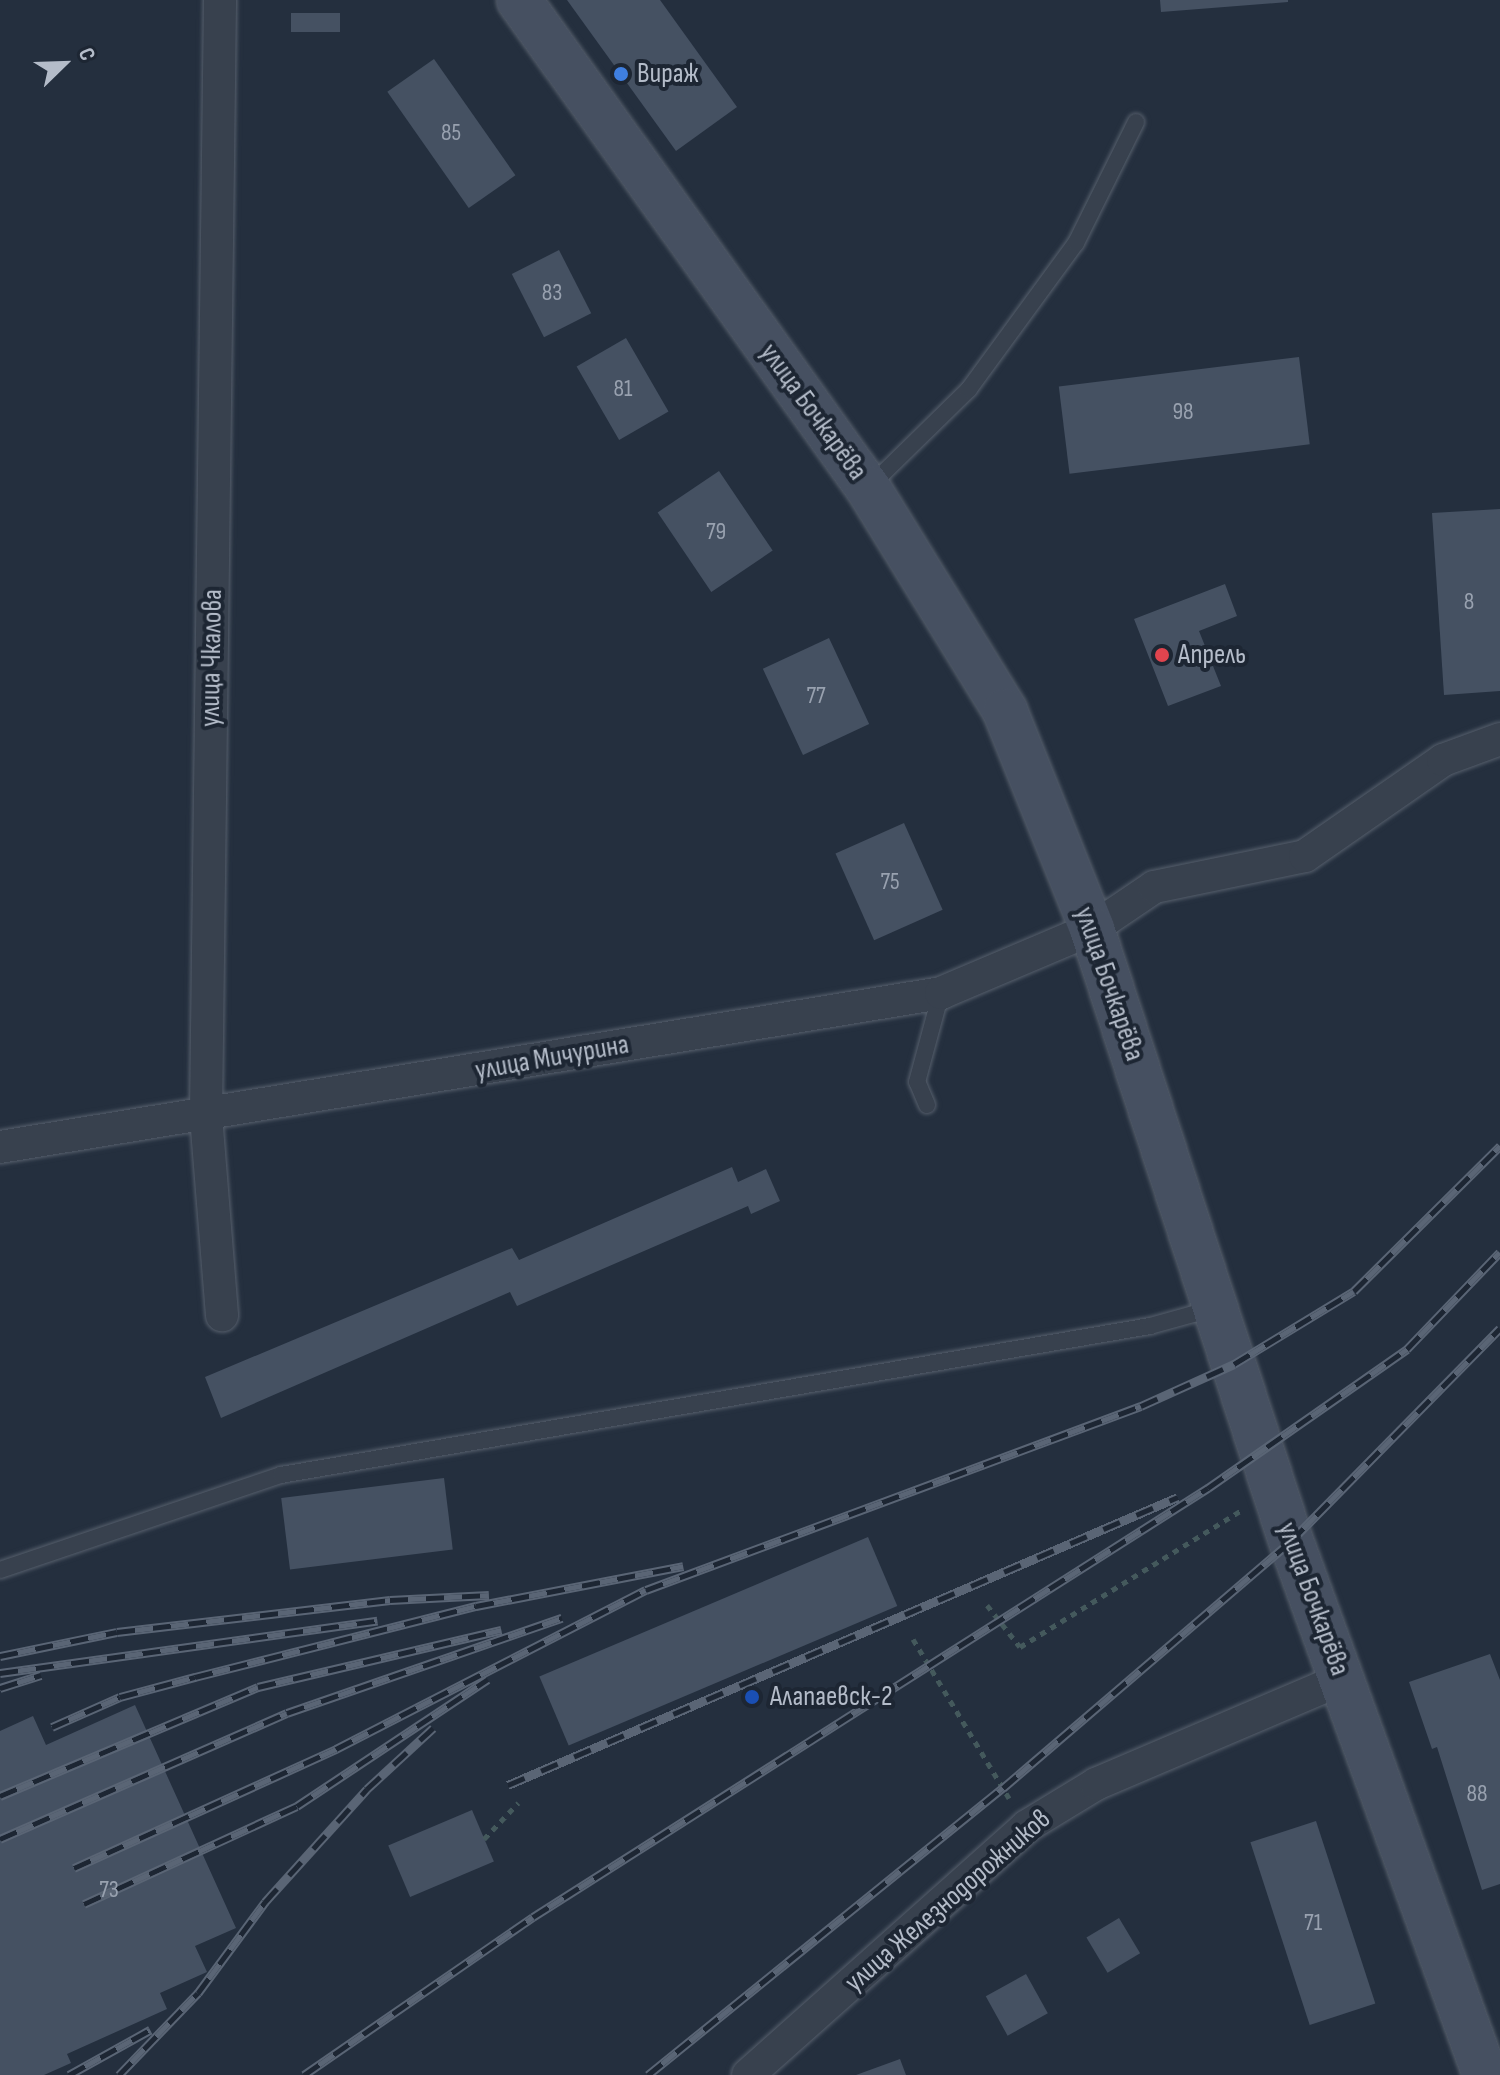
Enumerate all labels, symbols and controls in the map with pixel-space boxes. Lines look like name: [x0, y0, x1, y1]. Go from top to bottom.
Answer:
north arrow: [24, 24, 104, 104]
text: С: [72, 44, 101, 65]
place label: Вираж: [637, 57, 699, 91]
marker: Вираж: [612, 65, 630, 83]
house number: 85: [441, 119, 461, 147]
house number: 83: [542, 279, 562, 307]
street label: улица Бочкарёва: [752, 337, 874, 487]
house number: 81: [614, 375, 632, 403]
house number: 98: [1172, 398, 1194, 426]
house number: 79: [706, 518, 726, 546]
house number: 8: [1464, 588, 1474, 616]
street label: улица Чкалова: [194, 589, 230, 727]
place label: Апрель: [1178, 638, 1246, 672]
marker: Апрель: [1153, 646, 1171, 664]
house number: 77: [806, 682, 826, 710]
house number: 75: [880, 868, 900, 896]
street label: улица Бочкарёва: [1067, 903, 1151, 1065]
street label: улица Мичурина: [473, 1028, 631, 1088]
street label: улица Бочкарёва: [1270, 1518, 1356, 1680]
place label: Алапаевск-2: [770, 1680, 893, 1714]
marker: Алапаевск-2: [741, 1686, 763, 1708]
house number: 88: [1466, 1780, 1488, 1808]
street label: улица Железнодорожников: [838, 1803, 1058, 1999]
house number: 73: [99, 1876, 119, 1904]
house number: 71: [1304, 1909, 1322, 1937]

